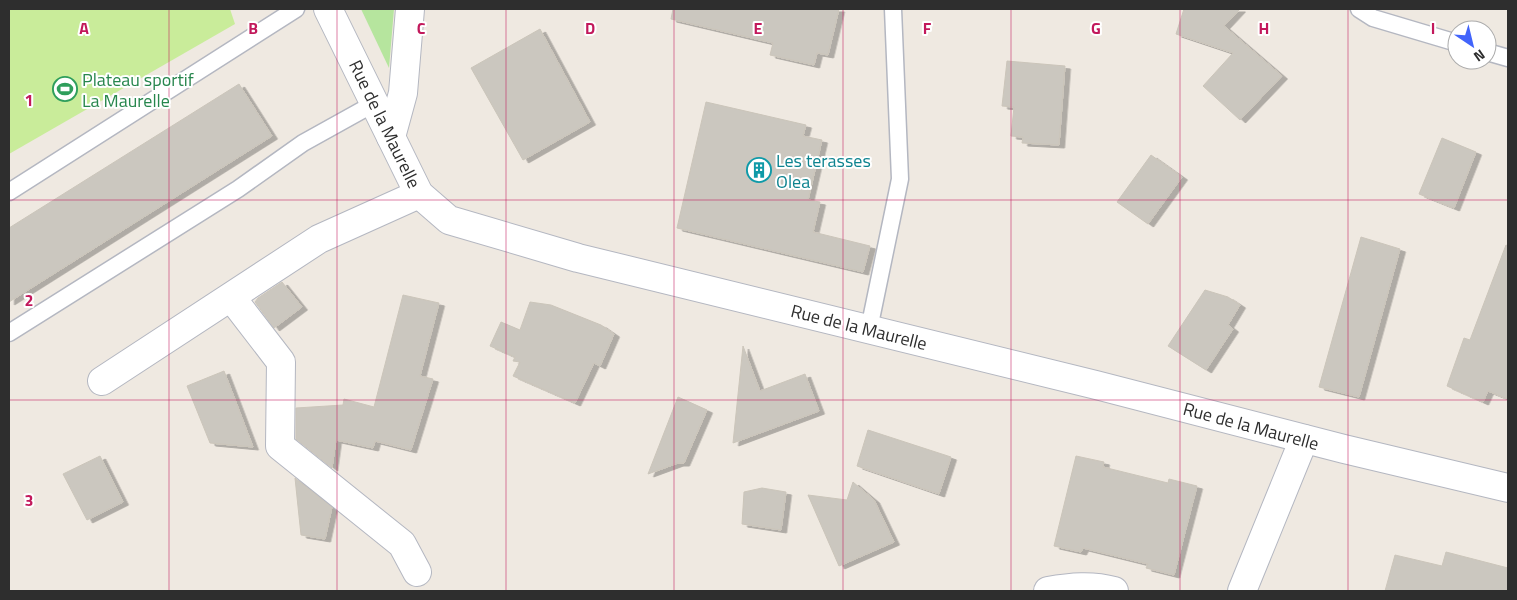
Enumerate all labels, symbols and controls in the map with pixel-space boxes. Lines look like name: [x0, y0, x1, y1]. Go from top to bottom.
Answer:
text: A: [79, 16, 89, 40]
text: B: [248, 16, 258, 40]
text: C: [417, 16, 426, 40]
text: D: [585, 16, 595, 40]
text: E: [754, 16, 763, 40]
text: F: [923, 16, 932, 40]
text: G: [1091, 16, 1101, 40]
text: H: [1259, 16, 1269, 40]
text: I: [1431, 16, 1435, 40]
north arrow: [1447, 20, 1497, 70]
text: N: [1470, 45, 1490, 67]
street label: Rue de la Maurelle: [342, 55, 428, 193]
place label: Plateau sportif La Maurelle: [82, 66, 194, 114]
sports icon: Plateau sportif La Maurelle: [52, 76, 78, 102]
text: 1: [25, 88, 33, 112]
place label: Les terasses Olea: [776, 147, 871, 195]
building icon: Les terasses Olea: [746, 157, 772, 183]
text: 2: [25, 288, 33, 312]
street label: Rue de la Maurelle: [788, 297, 930, 357]
street label: Rue de la Maurelle: [1180, 395, 1322, 457]
text: 3: [25, 488, 33, 512]

